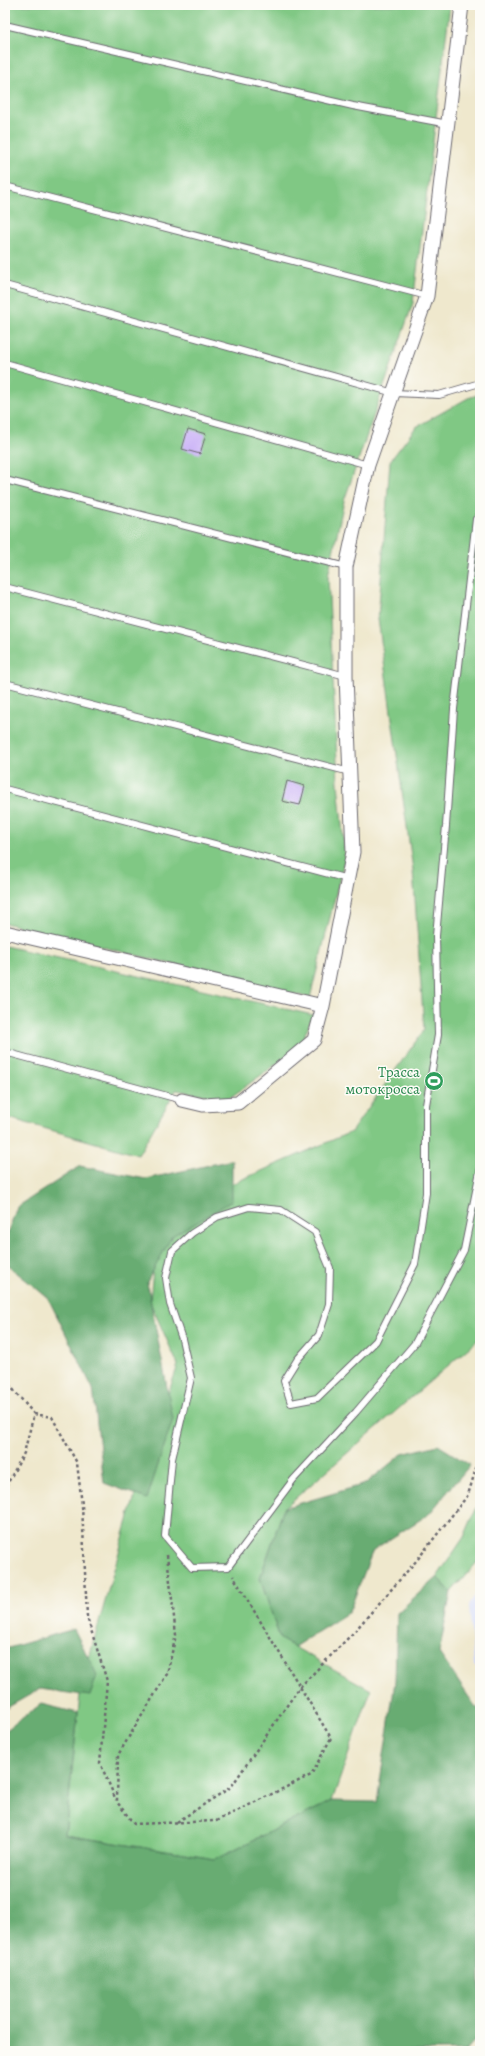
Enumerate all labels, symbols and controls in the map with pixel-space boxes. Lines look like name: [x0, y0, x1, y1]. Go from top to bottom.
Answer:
place label: Трасса мотокросса: [345, 1062, 420, 1099]
sports icon: Трасса мотокросса: [423, 1070, 445, 1092]

